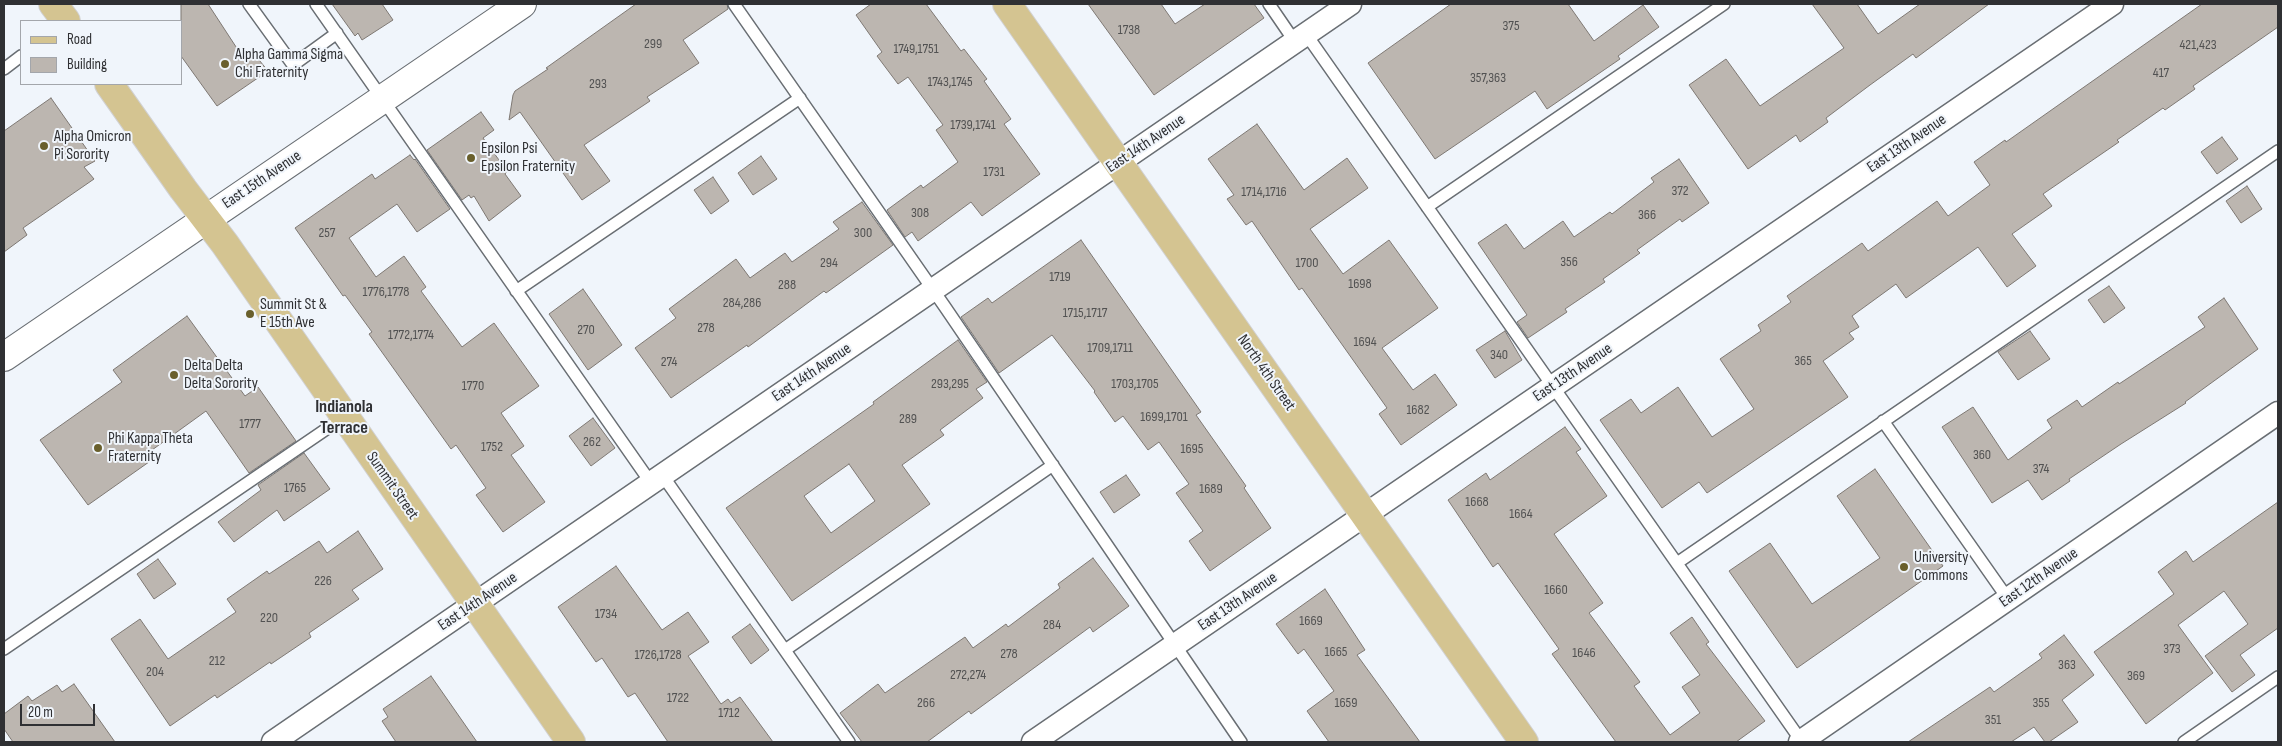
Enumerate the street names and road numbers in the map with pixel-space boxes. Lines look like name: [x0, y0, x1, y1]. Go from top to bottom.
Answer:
street label: East 14th Avenue: [1103, 110, 1189, 178]
street label: East 13th Avenue: [1864, 110, 1950, 178]
street label: East 15th Avenue: [219, 147, 305, 213]
street label: North 4th Street: [1233, 331, 1299, 415]
street label: East 14th Avenue: [769, 339, 855, 407]
street label: East 13th Avenue: [1530, 339, 1616, 407]
street label: Summit Street: [362, 448, 422, 524]
street label: East 12th Avenue: [1996, 544, 2082, 612]
street label: East 14th Avenue: [435, 568, 521, 636]
street label: East 13th Avenue: [1195, 568, 1281, 636]

